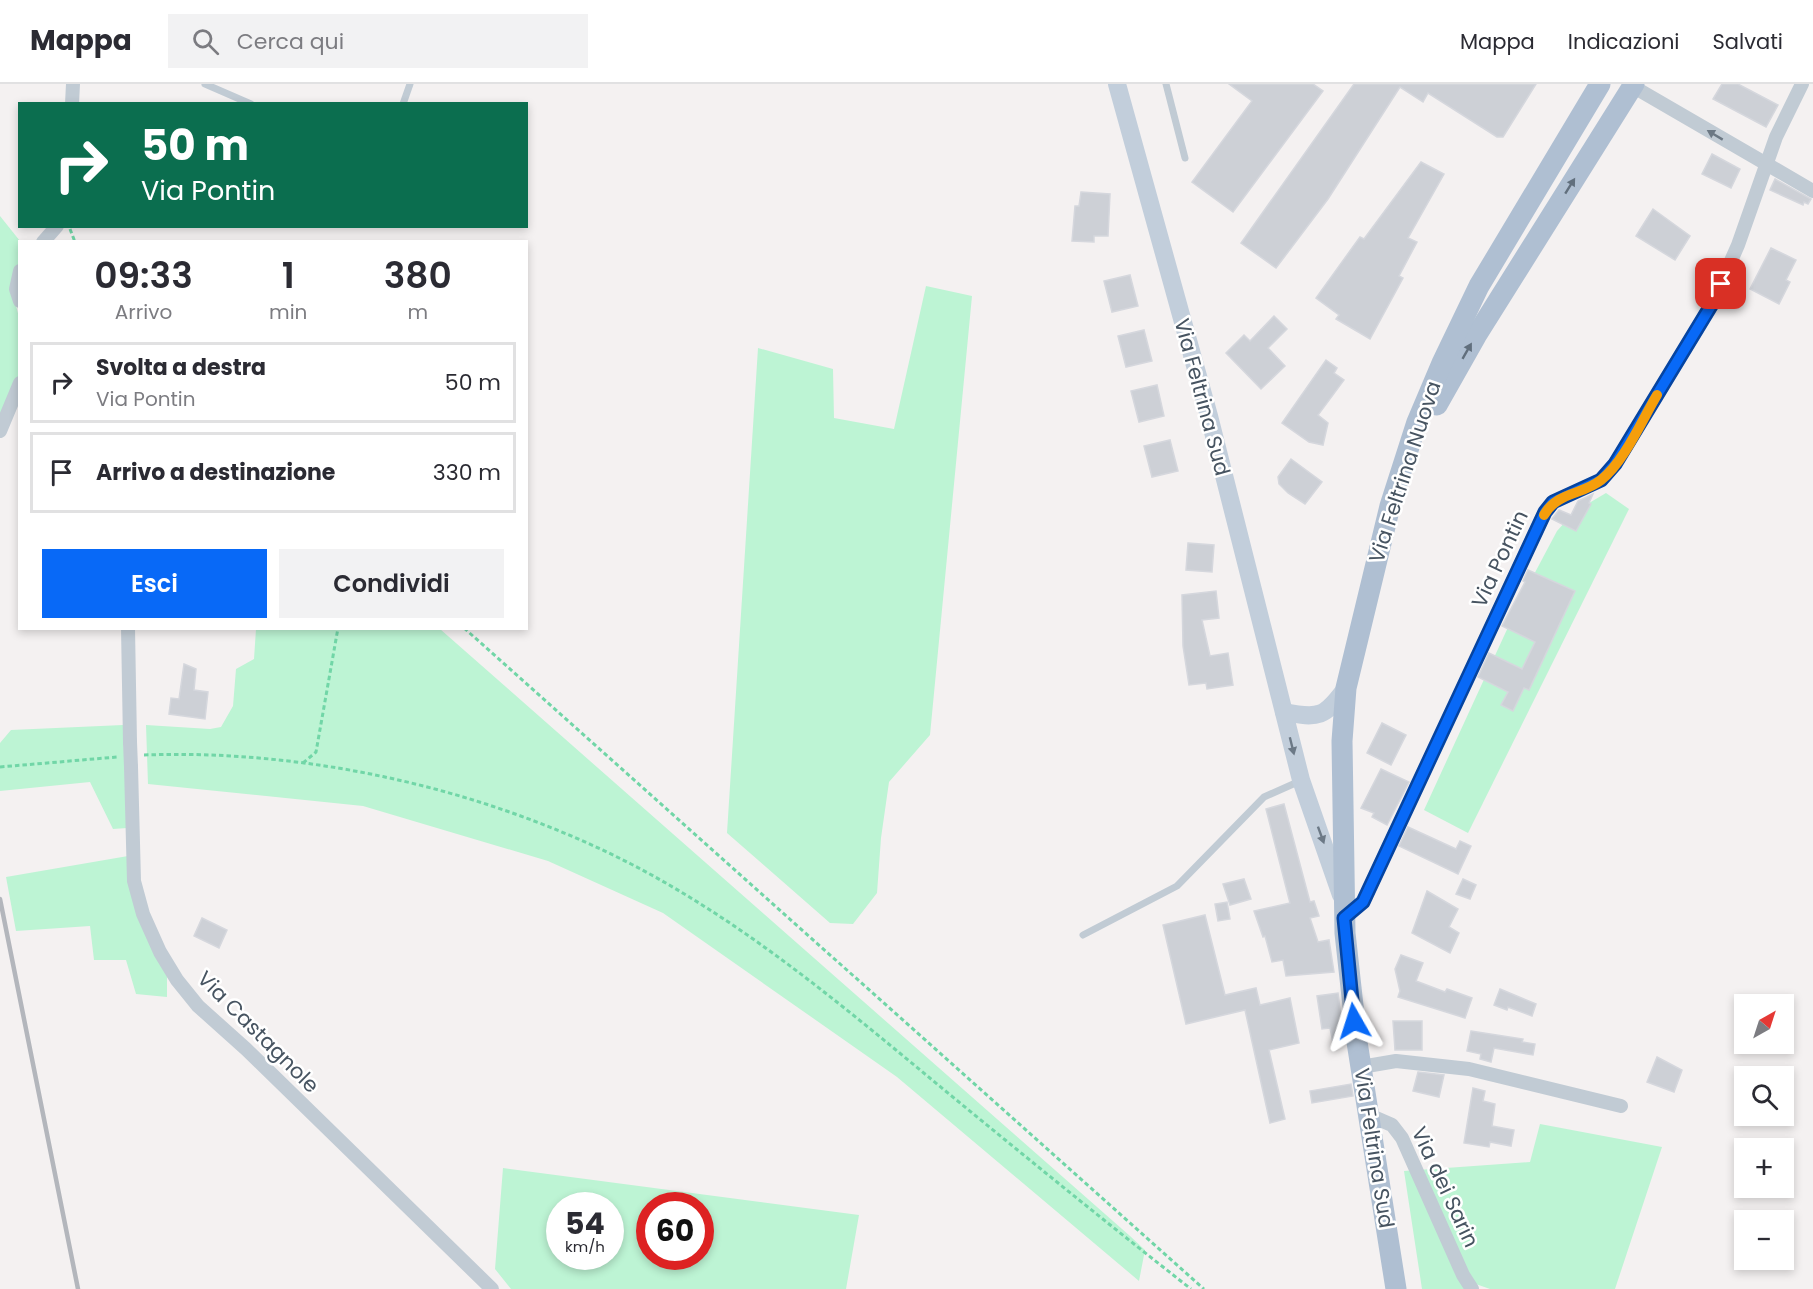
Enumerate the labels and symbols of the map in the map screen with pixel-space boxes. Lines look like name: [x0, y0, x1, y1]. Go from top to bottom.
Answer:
one-way arrow: [1706, 130, 1723, 140]
one-way arrow: [1564, 178, 1575, 194]
pin: [1695, 258, 1746, 309]
street label: Via Feltrina Sud: [1168, 315, 1237, 479]
one-way arrow: [1461, 343, 1472, 359]
street label: Via Feltrina Nuova: [1361, 377, 1448, 566]
street label: Via Pontin: [1464, 505, 1535, 612]
one-way arrow: [1288, 737, 1298, 755]
one-way arrow: [1317, 827, 1327, 845]
street label: Via Castagnole: [191, 964, 326, 1099]
position arrow: [1322, 989, 1386, 1053]
north arrow: [1734, 994, 1794, 1054]
street label: Via Feltrina Sud: [1348, 1066, 1401, 1230]
street label: Via dei Sarin: [1405, 1122, 1486, 1252]
speed limit sign: 60: [636, 1192, 714, 1270]

